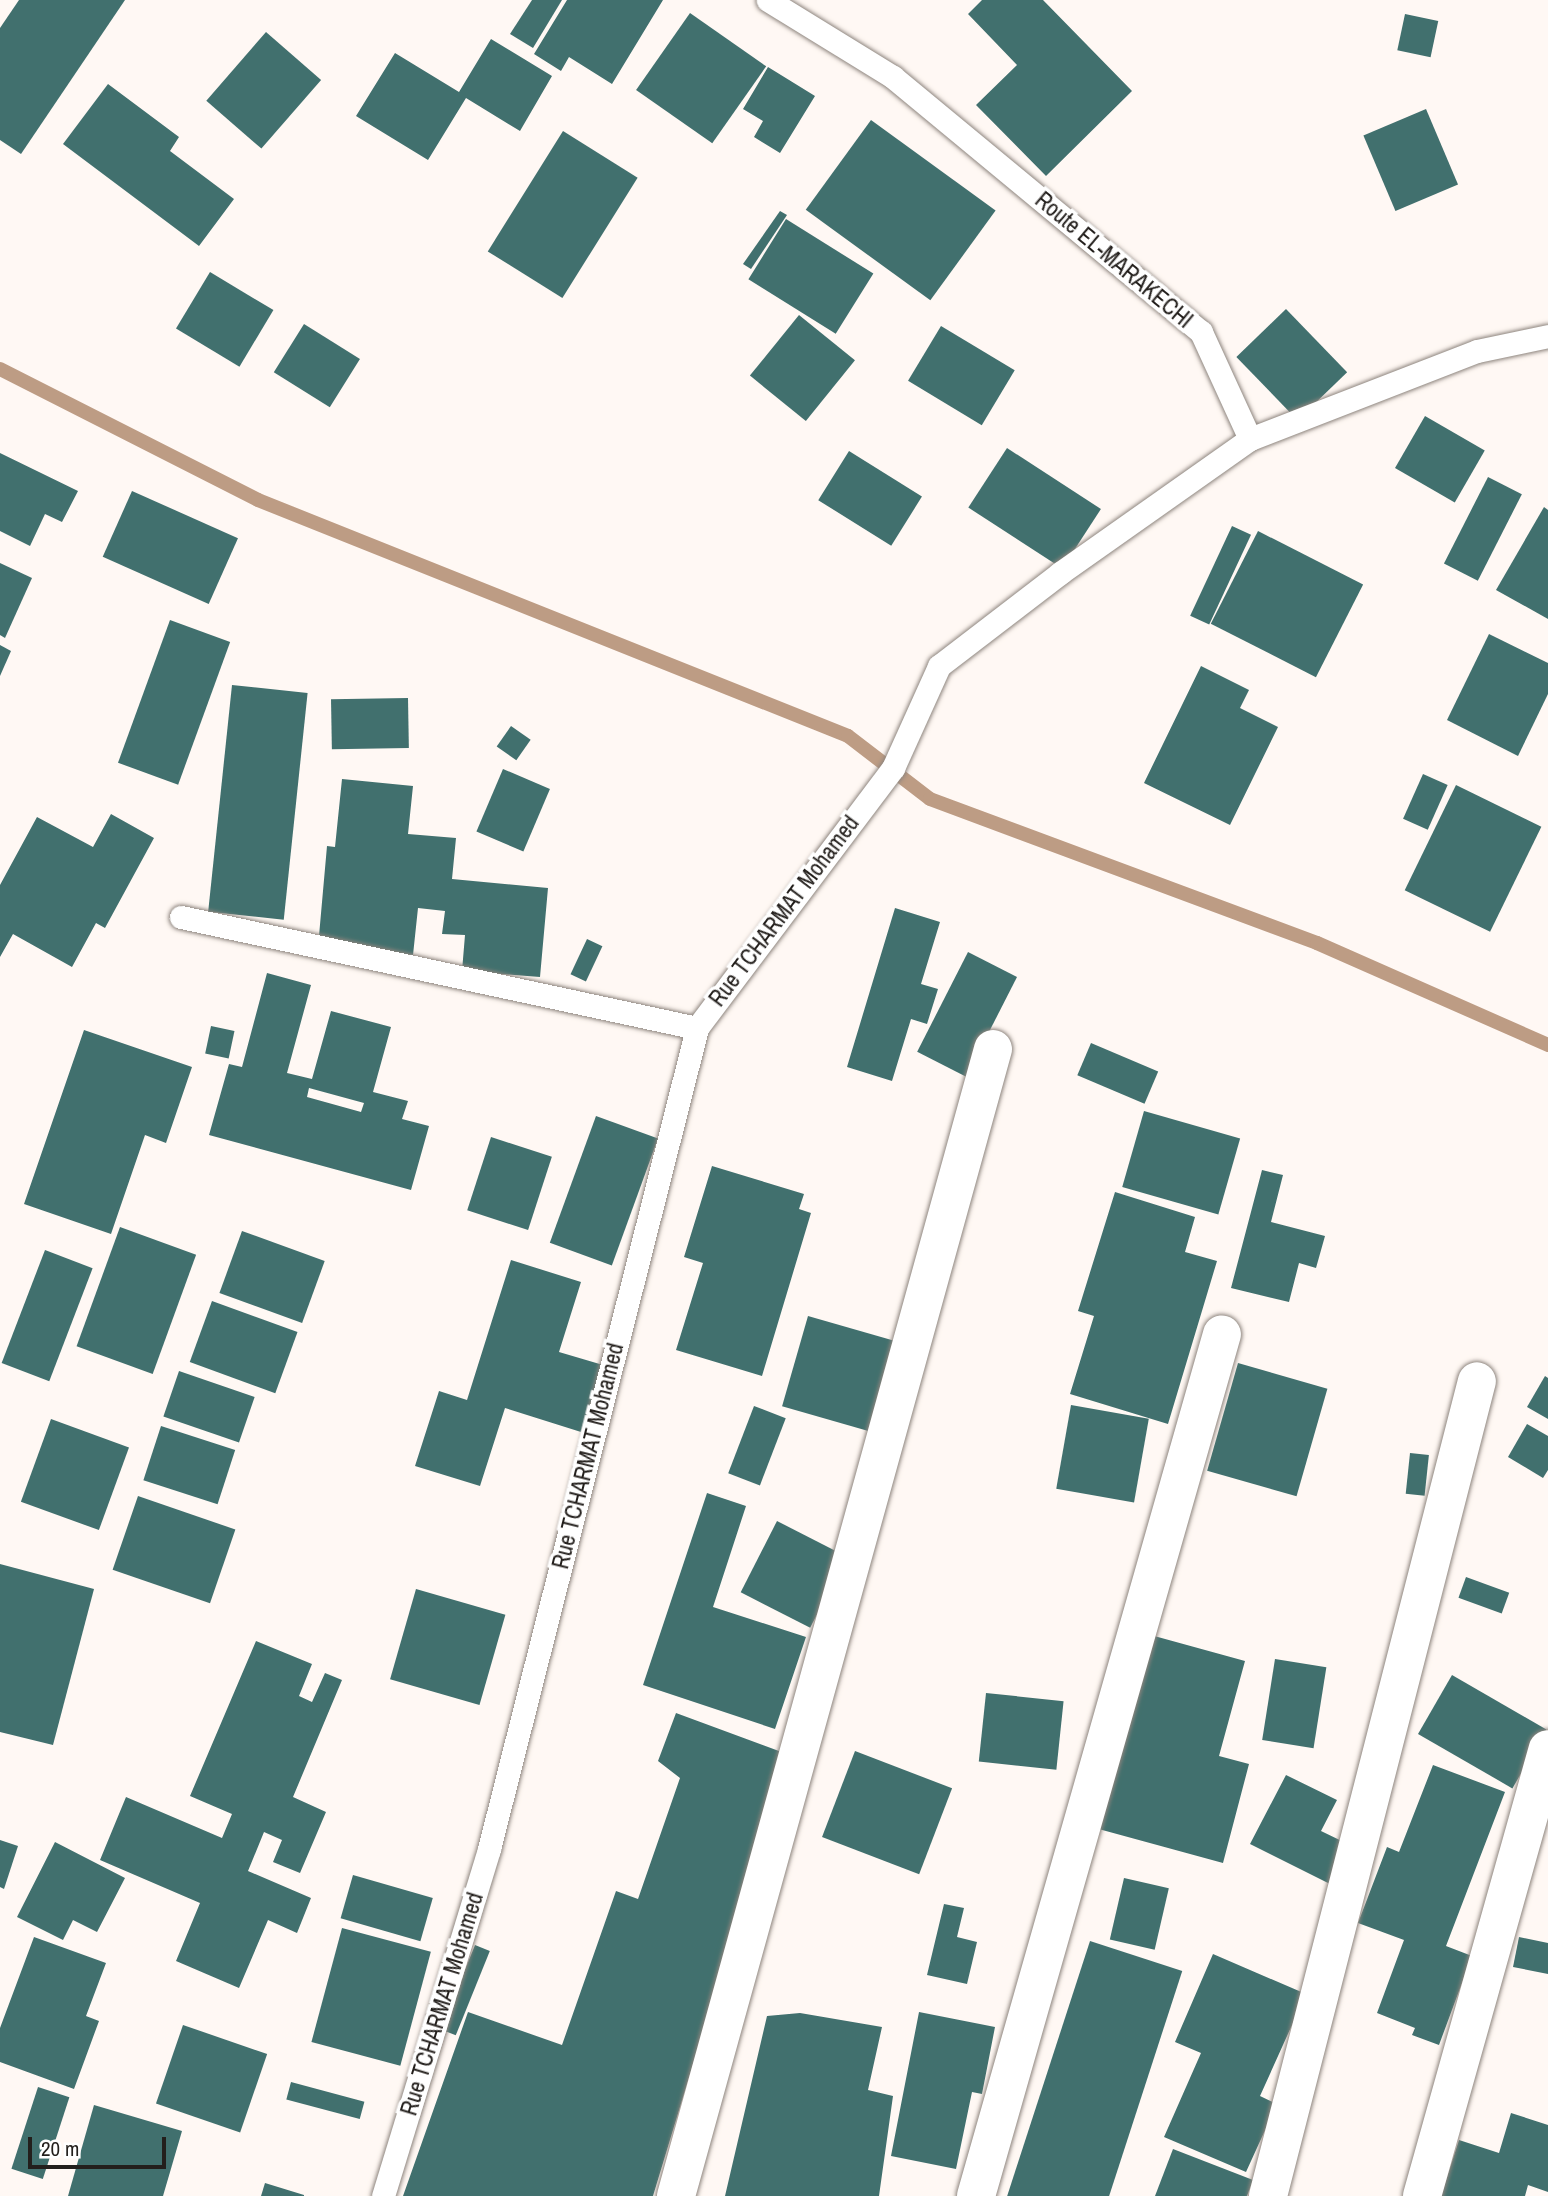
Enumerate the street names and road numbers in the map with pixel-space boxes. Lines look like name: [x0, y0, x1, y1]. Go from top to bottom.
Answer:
street label: Route EL-MARAKECHI: [1030, 186, 1198, 334]
street label: Rue TCHARMAT Mohamed: [703, 810, 865, 1012]
street label: Rue TCHARMAT Mohamed: [547, 1340, 629, 1572]
street label: Rue TCHARMAT Mohamed: [395, 1889, 489, 2119]

